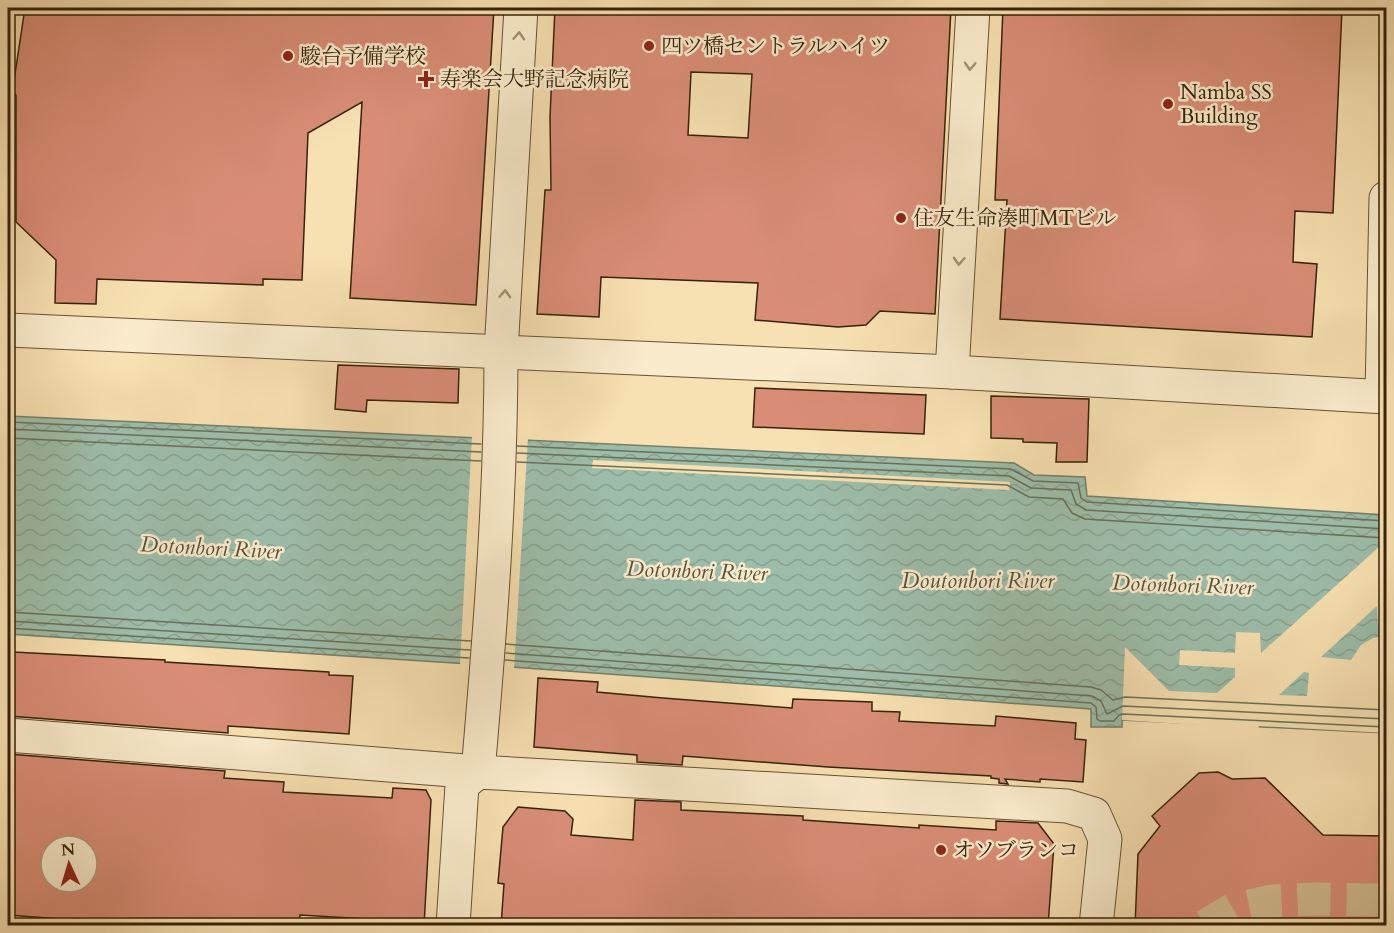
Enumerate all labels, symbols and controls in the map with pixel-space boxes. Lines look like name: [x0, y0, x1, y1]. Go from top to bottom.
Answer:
one-way arrow: [512, 32, 525, 41]
place label: 四ツ橋セントラルハイツ: [661, 32, 890, 61]
marker: 四ツ橋セントラルハイツ: [642, 39, 656, 53]
place label: 駿台予備学校: [300, 42, 426, 71]
marker: 駿台予備学校: [281, 49, 295, 63]
one-way arrow: [964, 61, 977, 70]
place label: 寿楽会大野記念病院: [440, 65, 629, 94]
marker: 寿楽会大野記念病院: [417, 70, 435, 88]
place label: Namba SS Building: [1180, 78, 1272, 131]
marker: Namba SS Building: [1161, 97, 1175, 111]
place label: 住友生命湊町MTビル: [913, 204, 1116, 233]
marker: 住友生命湊町MTビル: [894, 211, 908, 225]
one-way arrow: [952, 256, 965, 265]
one-way arrow: [498, 289, 511, 298]
water label: Dotonbori River: [140, 529, 283, 567]
water label: Dotonbori River: [626, 554, 769, 588]
water label: Doutonbori River: [902, 566, 1055, 596]
water label: Dotonbori River: [1112, 568, 1255, 602]
north arrow: [39, 834, 99, 894]
place label: オソブランコ: [953, 836, 1079, 865]
text: N: [60, 839, 76, 861]
marker: オソブランコ: [934, 843, 948, 857]

